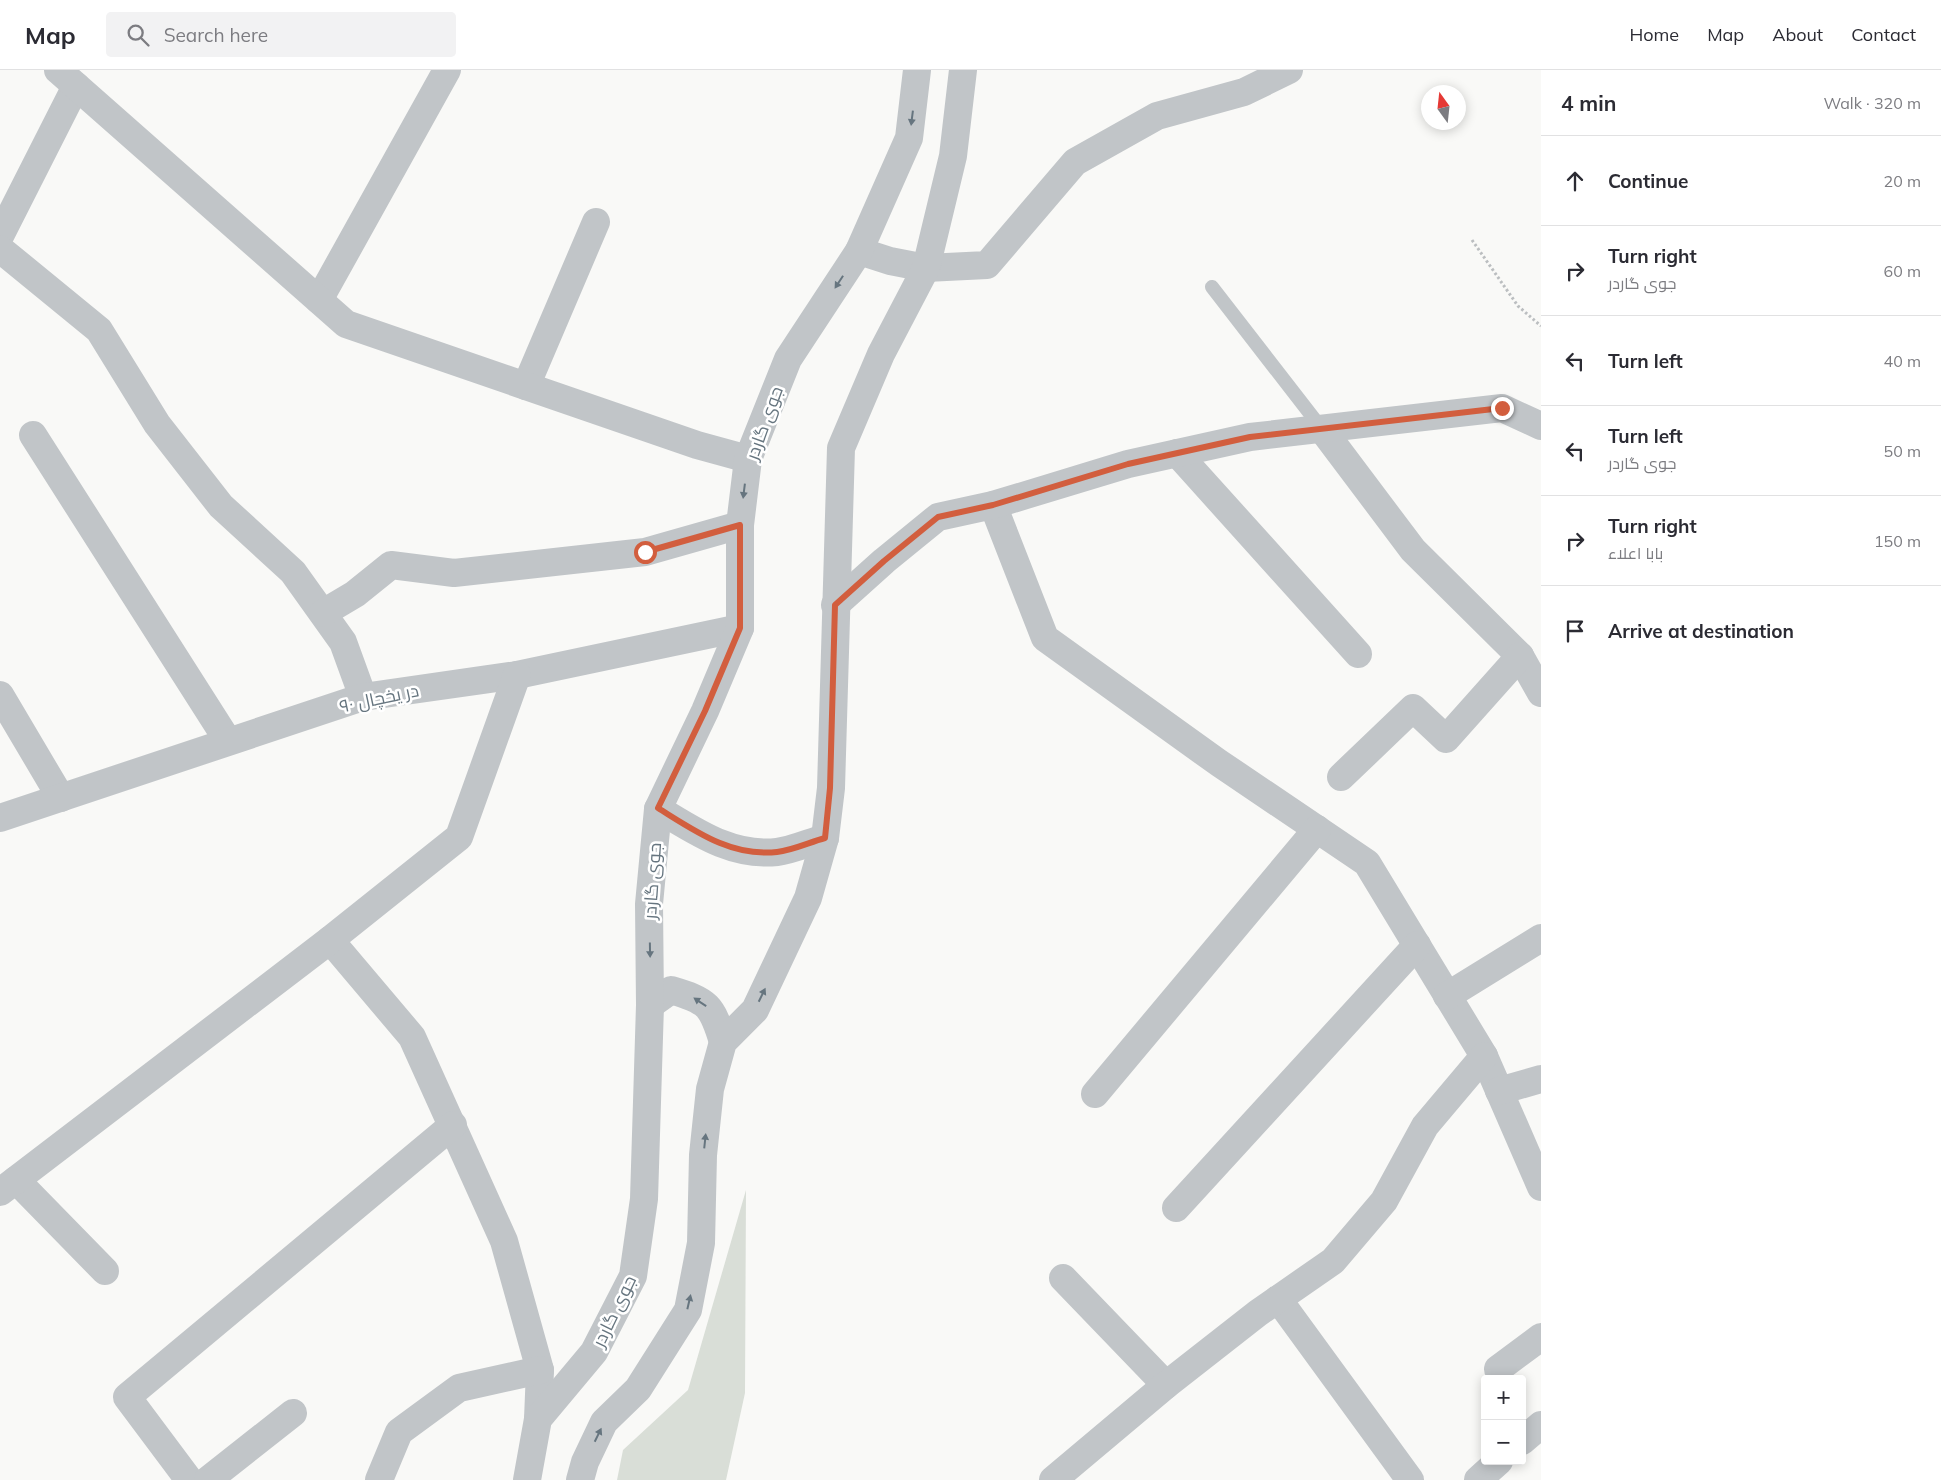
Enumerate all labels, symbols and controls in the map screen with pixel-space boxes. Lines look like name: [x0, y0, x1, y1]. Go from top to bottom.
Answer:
search box: [106, 12, 456, 57]
text: Map: [25, 20, 76, 50]
icon: search: [124, 21, 152, 49]
text: Search here: [164, 23, 268, 47]
text: Home: [1629, 23, 1679, 46]
text: Map: [1707, 23, 1744, 46]
text: About: [1772, 23, 1823, 46]
text: Contact: [1851, 23, 1916, 46]
north arrow: [1421, 85, 1466, 130]
text: 4 min: [1561, 90, 1616, 116]
text: Walk · 320 m: [1823, 93, 1921, 113]
one-way arrow: [907, 111, 915, 127]
icon: ahead: [1561, 167, 1589, 195]
text: Continue: [1608, 169, 1688, 193]
text: 20 m: [1884, 171, 1921, 191]
text: Turn right: [1608, 244, 1697, 268]
icon: right: [1561, 257, 1589, 285]
text: 60 m: [1884, 261, 1921, 281]
text: جوی گاردر: [1608, 273, 1676, 293]
one-way arrow: [834, 275, 844, 288]
icon: left: [1561, 347, 1589, 375]
text: Turn left: [1608, 349, 1683, 373]
text: 40 m: [1884, 351, 1921, 371]
street label: جوی گاردر: [740, 383, 788, 464]
route end: [1491, 397, 1514, 420]
text: Turn left: [1608, 424, 1683, 448]
icon: left: [1561, 437, 1589, 465]
text: 50 m: [1884, 441, 1921, 461]
text: جوی گاردر: [1608, 453, 1676, 473]
one-way arrow: [740, 483, 748, 499]
text: Turn right: [1608, 514, 1697, 538]
icon: right: [1561, 527, 1589, 555]
text: 150 m: [1874, 531, 1921, 551]
route start: [634, 541, 657, 564]
text: بابا اعلاء: [1608, 543, 1663, 563]
icon: arrive: [1561, 617, 1589, 645]
text: Arrive at destination: [1608, 619, 1794, 643]
street label: در یخچال ۹۰: [337, 678, 421, 719]
street label: جوی گاردر: [638, 842, 666, 921]
one-way arrow: [646, 942, 654, 958]
one-way arrow: [758, 988, 766, 1002]
one-way arrow: [693, 997, 706, 1007]
one-way arrow: [701, 1133, 709, 1149]
street label: جوی گاردر: [586, 1271, 641, 1351]
one-way arrow: [685, 1295, 693, 1310]
map controls: [1481, 1375, 1526, 1465]
button: +: [1481, 1375, 1526, 1420]
button: −: [1481, 1420, 1526, 1465]
one-way arrow: [594, 1428, 602, 1442]

